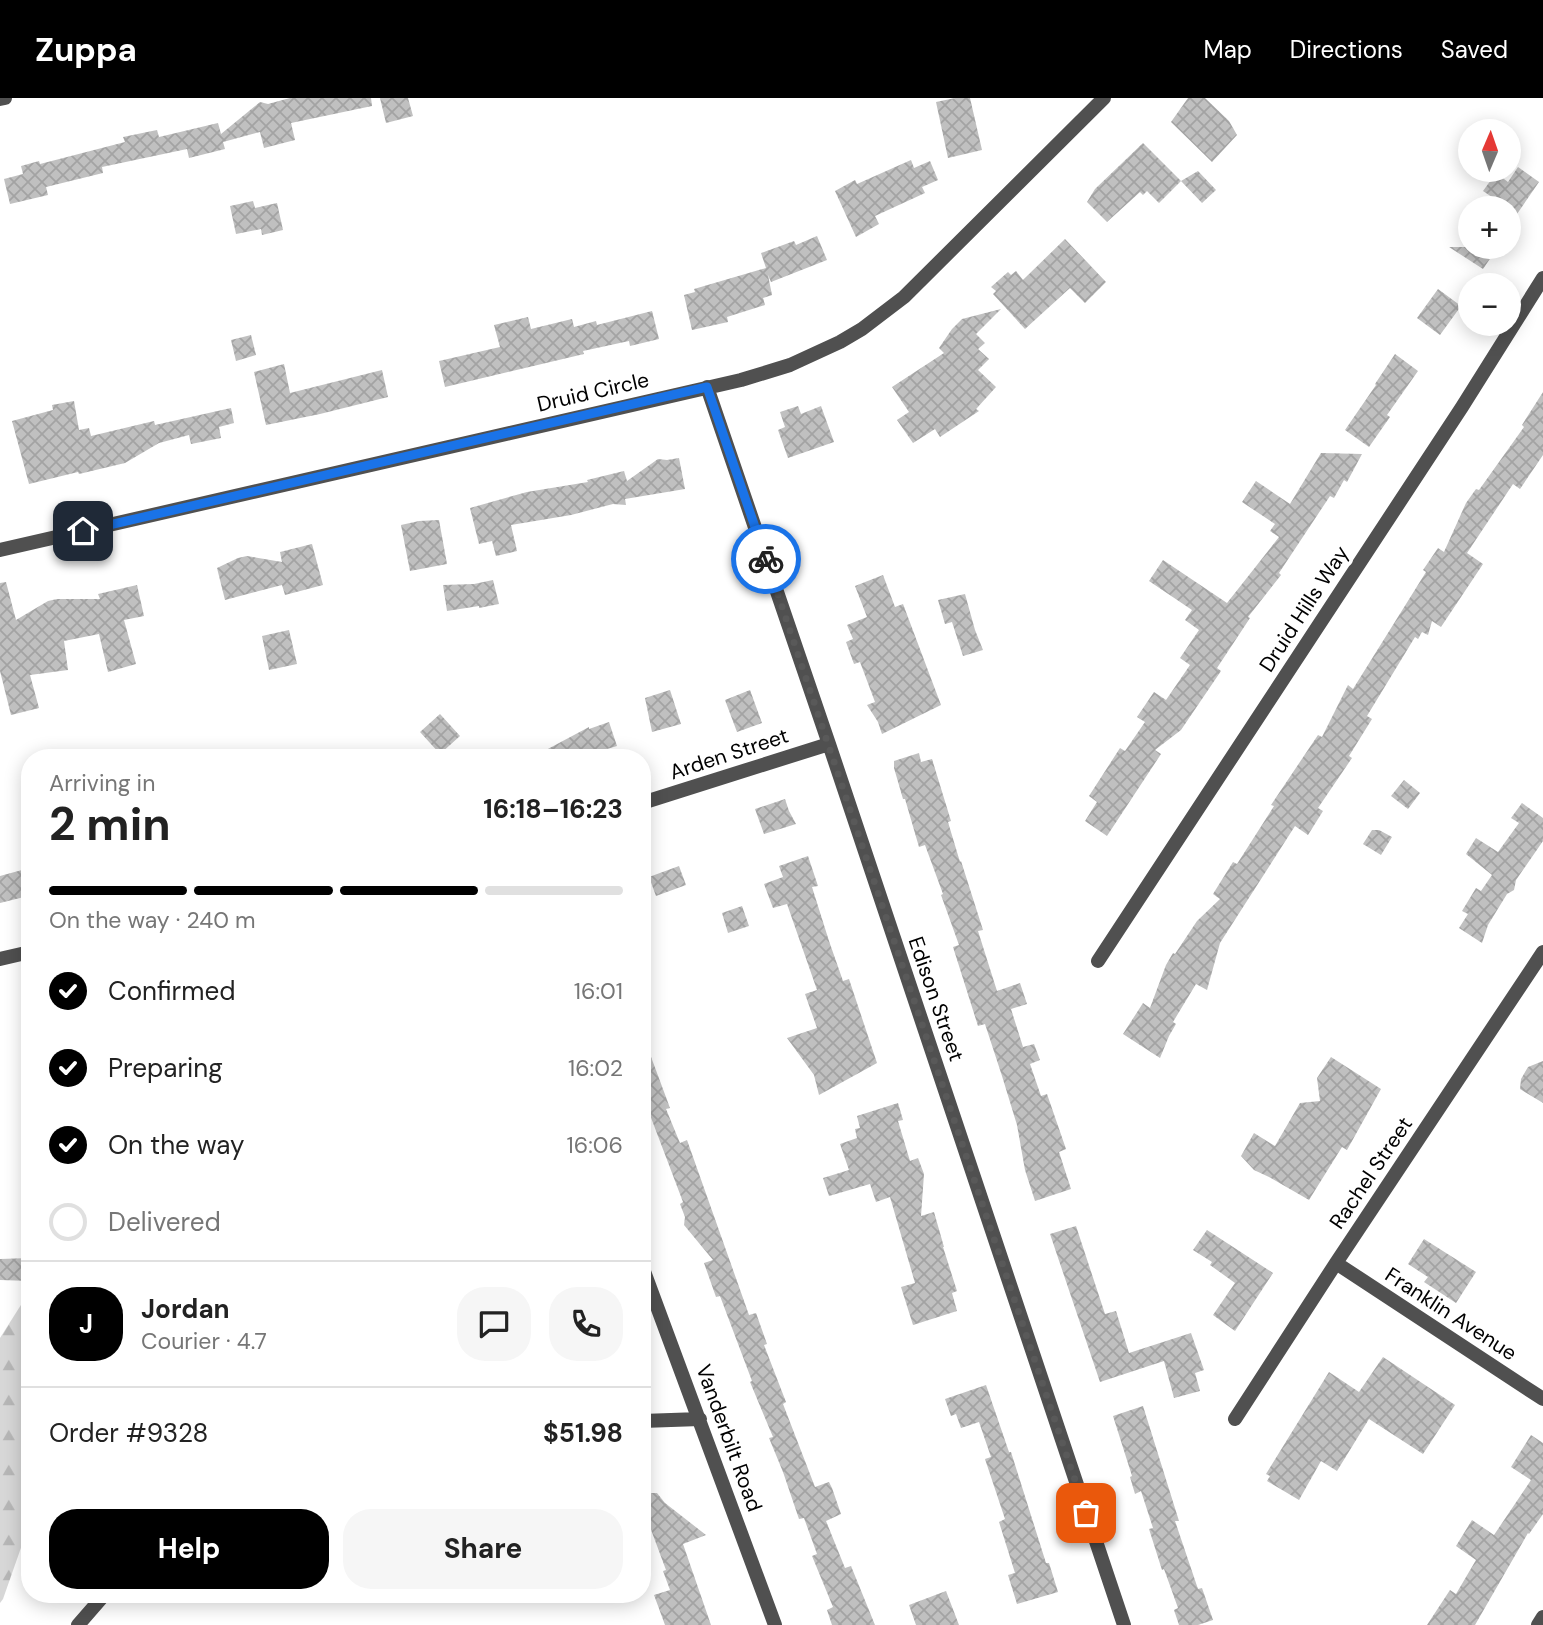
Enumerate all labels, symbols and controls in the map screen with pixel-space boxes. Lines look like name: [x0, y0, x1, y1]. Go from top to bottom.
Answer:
text: Zuppa: [35, 28, 137, 71]
text: Map: [1204, 34, 1252, 65]
text: Directions: [1290, 34, 1403, 65]
text: Saved: [1441, 34, 1508, 65]
north arrow: [1458, 119, 1521, 182]
map controls: [1458, 119, 1521, 336]
button: +: [1458, 196, 1521, 259]
button: −: [1458, 273, 1521, 336]
street label: Druid Circle: [534, 366, 652, 418]
pin: [53, 501, 113, 561]
icon: home: [64, 512, 102, 550]
courier: [731, 524, 801, 594]
icon: bike: [747, 540, 785, 578]
street label: Druid Hills Way: [1253, 540, 1355, 677]
street label: Arden Street: [666, 722, 792, 786]
text: Arriving in: [49, 768, 155, 798]
text: 16:18–16:23: [483, 792, 623, 826]
text: 2 min: [49, 794, 171, 854]
text: On the way · 240 m: [49, 905, 256, 935]
street label: Edison Street: [902, 933, 970, 1065]
icon: check: [49, 972, 87, 1010]
text: Confirmed: [108, 974, 235, 1008]
text: 16:01: [574, 976, 623, 1006]
icon: check: [49, 1049, 87, 1087]
text: Preparing: [108, 1051, 223, 1085]
text: 16:02: [568, 1053, 623, 1083]
street label: Rachel Street: [1323, 1112, 1419, 1234]
icon: check: [49, 1126, 87, 1164]
text: On the way: [108, 1128, 244, 1162]
text: 16:06: [567, 1130, 623, 1160]
text: Delivered: [108, 1205, 221, 1239]
street label: Franklin Avenue: [1380, 1261, 1522, 1367]
button: chat: [457, 1287, 531, 1361]
button: phone: [549, 1287, 623, 1361]
text: Jordan: [141, 1292, 230, 1326]
text: J: [79, 1307, 93, 1341]
text: Courier · 4.7: [141, 1326, 267, 1356]
street label: Vanderbilt Road: [689, 1360, 769, 1516]
text: Order #9328: [49, 1416, 208, 1450]
text: $51.98: [543, 1416, 623, 1450]
pin: [1056, 1483, 1116, 1543]
icon: bag: [1067, 1494, 1105, 1532]
button: Help: [49, 1509, 329, 1589]
button: Share: [343, 1509, 623, 1589]

